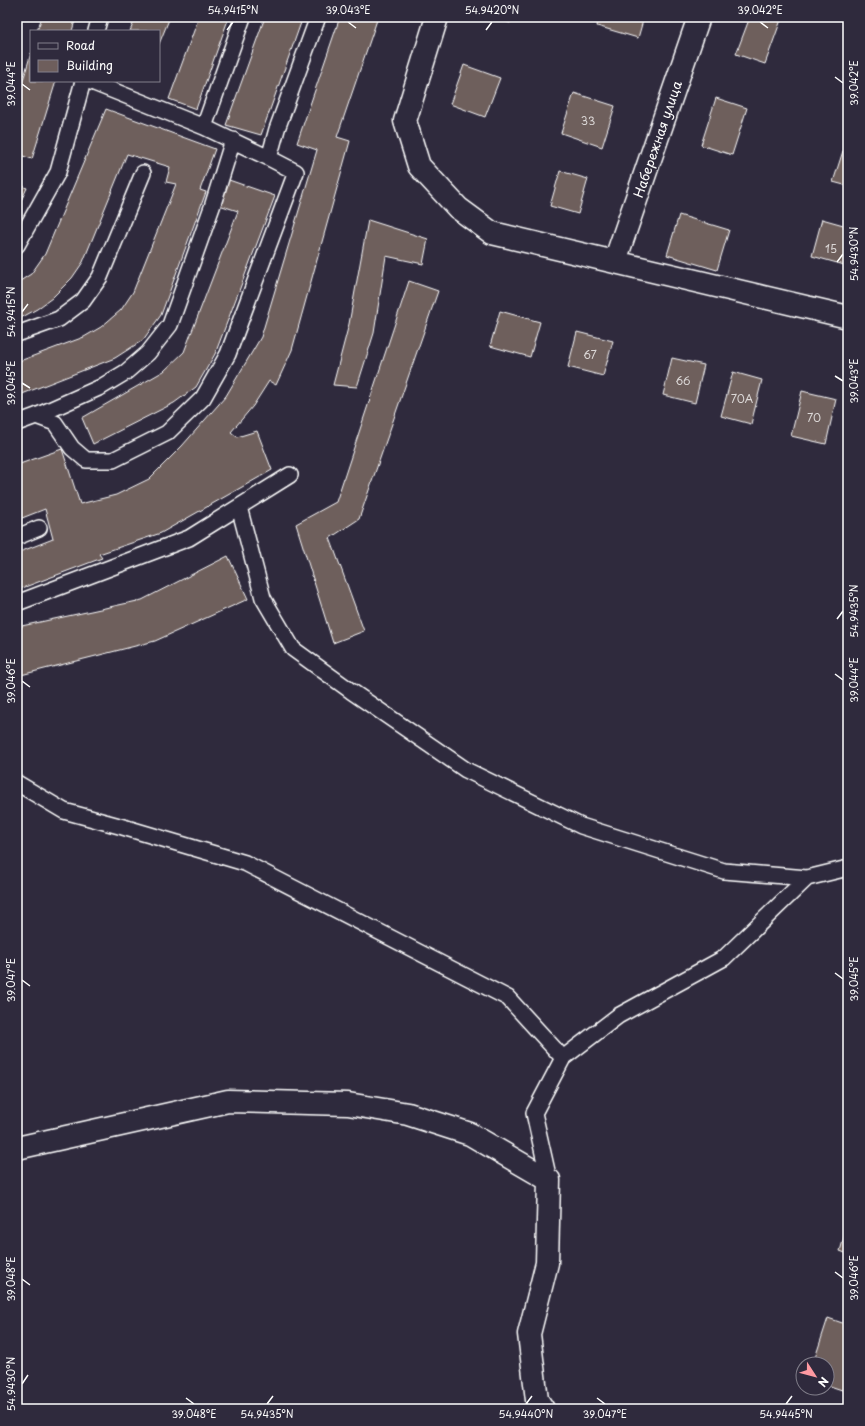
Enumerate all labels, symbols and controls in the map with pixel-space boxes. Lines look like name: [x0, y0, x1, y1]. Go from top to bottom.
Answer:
text: 54.9415°N: [207, 2, 259, 17]
text: 39.043°E: [325, 2, 371, 17]
text: 54.9420°N: [465, 2, 520, 17]
text: 39.042°E: [737, 2, 783, 17]
legend: [30, 30, 160, 82]
text: Road: [66, 36, 95, 54]
text: Building: [66, 56, 113, 74]
text: 39.042°E: [846, 60, 861, 106]
text: 39.044°E: [3, 61, 18, 107]
street label: Набережная улица: [628, 77, 686, 200]
house number: 33: [581, 112, 595, 129]
text: 54.9430°N: [846, 227, 861, 281]
house number: 15: [825, 240, 837, 257]
text: 54.9415°N: [3, 286, 18, 338]
house number: 67: [583, 346, 597, 363]
text: 39.043°E: [846, 358, 861, 404]
text: 39.045°E: [3, 360, 18, 406]
house number: 66: [675, 372, 691, 389]
house number: 70А: [731, 390, 754, 407]
house number: 70: [807, 409, 821, 426]
text: 54.9435°N: [846, 584, 861, 638]
text: 39.044°E: [846, 657, 861, 703]
text: 39.046°E: [3, 658, 18, 704]
text: 39.045°E: [846, 956, 861, 1002]
text: 39.047°E: [3, 958, 18, 1002]
text: 39.046°E: [846, 1255, 861, 1301]
text: 39.048°E: [3, 1256, 18, 1302]
north arrow: [795, 1356, 835, 1396]
text: 54.9430°N: [3, 1357, 18, 1411]
text: N: [814, 1374, 833, 1391]
text: 39.048°E: [171, 1406, 217, 1421]
text: 54.9435°N: [240, 1406, 294, 1421]
text: 54.9440°N: [499, 1406, 554, 1421]
text: 39.047°E: [583, 1406, 627, 1421]
text: 54.9445°N: [759, 1406, 813, 1421]

